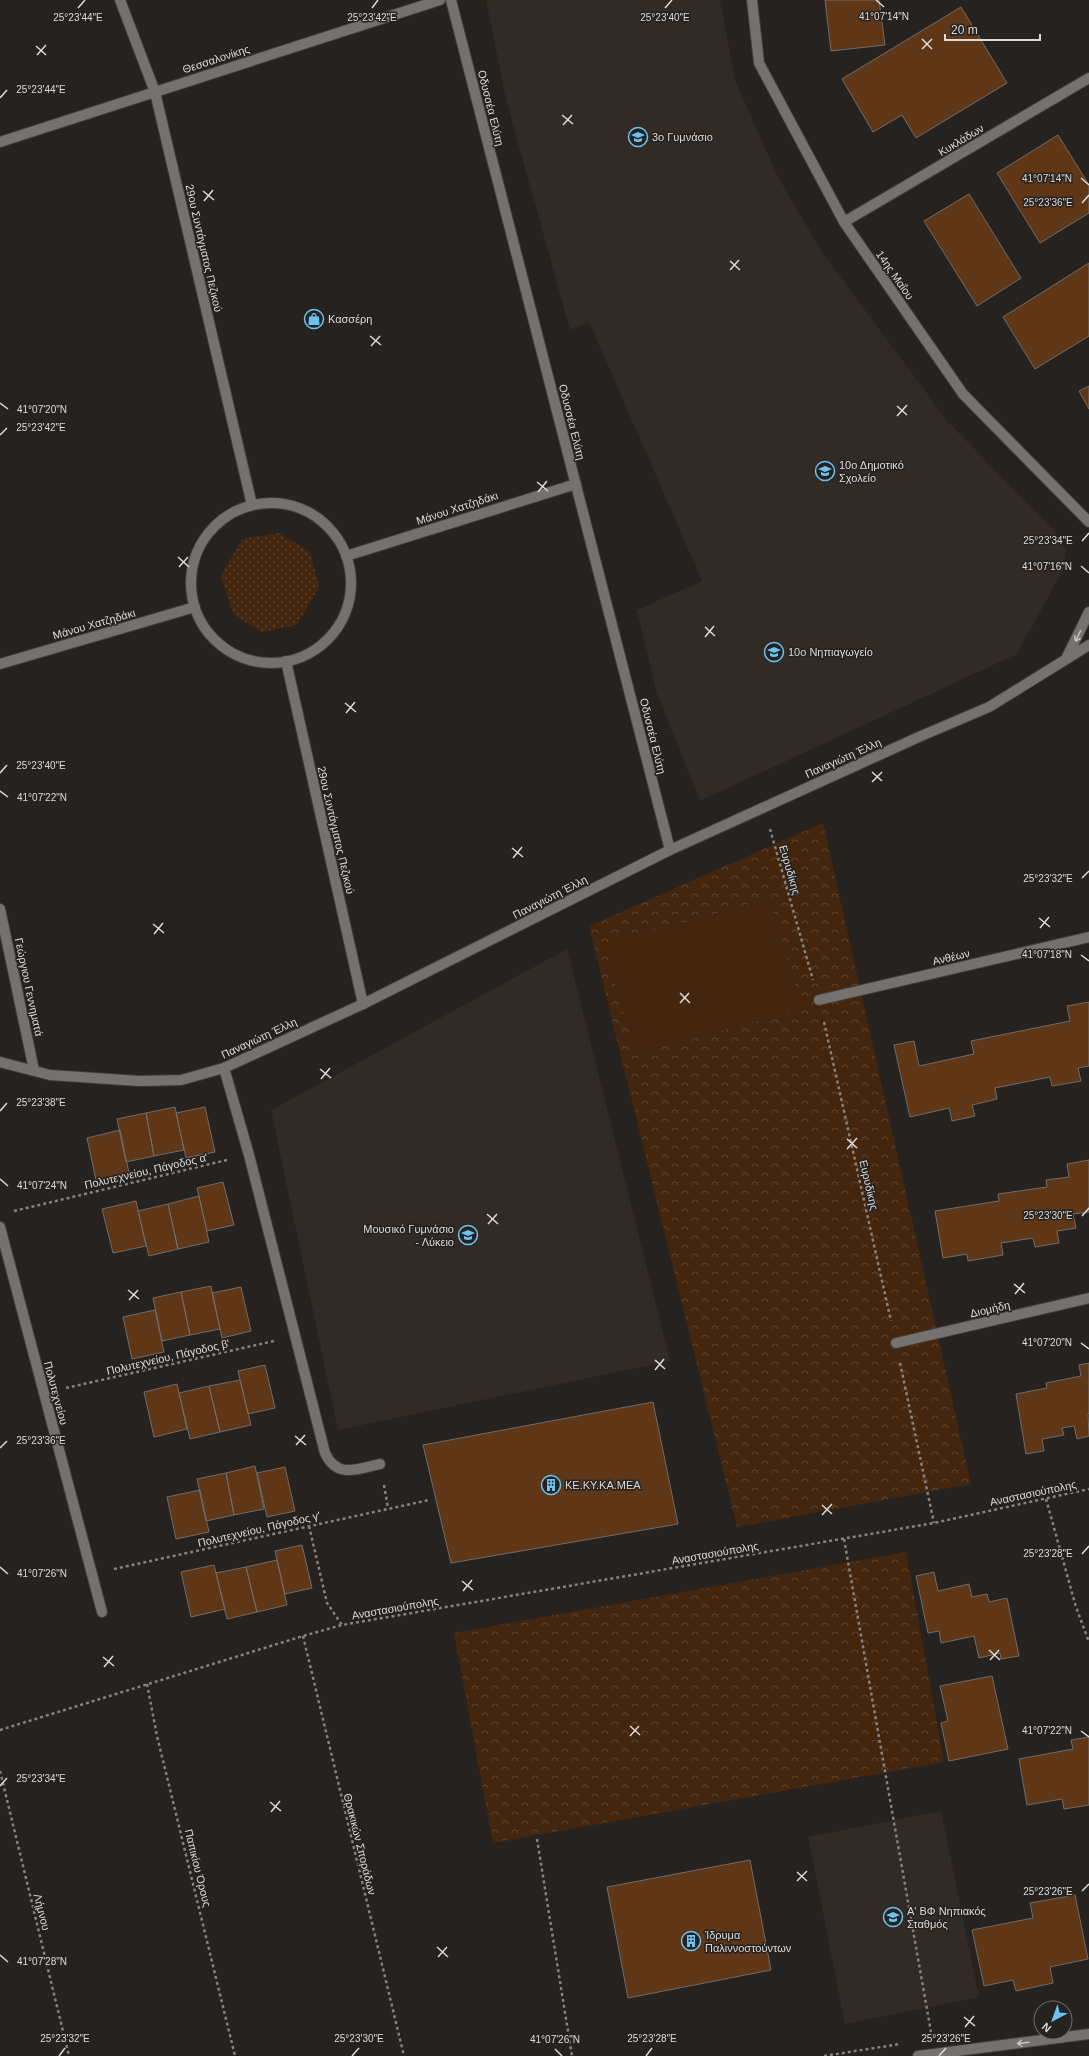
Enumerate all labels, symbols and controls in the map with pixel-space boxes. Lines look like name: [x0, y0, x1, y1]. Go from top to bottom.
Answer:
text: 41°07'14"N: [859, 11, 909, 22]
text: 25°23'44"E: [53, 12, 103, 23]
text: 25°23'42"E: [347, 12, 397, 23]
text: 25°23'40"E: [640, 12, 690, 23]
scale bar: [945, 16, 1040, 42]
text: 20 m: [951, 23, 978, 37]
street label: Θεσσαλονίκης: [181, 43, 251, 75]
street label: Οδυσσέα Ελύτη: [476, 69, 506, 147]
text: 25°23'44"E: [16, 84, 66, 95]
street label: Κυκλάδων: [936, 122, 986, 158]
school or university icon: 3ο Γυμνάσιο: [627, 126, 649, 148]
place label: 3ο Γυμνάσιο: [652, 131, 713, 143]
text: 41°07'14"N: [1022, 173, 1072, 184]
street label: 29ου Συντάγματος Πεζικού: [183, 183, 225, 313]
text: 25°23'36"E: [1023, 197, 1073, 208]
street label: 14ης Μαΐου: [874, 248, 916, 302]
shop icon: Κασσέρη: [303, 308, 325, 330]
place label: Κασσέρη: [328, 313, 372, 325]
street label: Οδυσσέα Ελύτη: [557, 383, 587, 461]
text: 41°07'20"N: [17, 404, 67, 415]
text: 25°23'42"E: [16, 422, 66, 433]
place label: 10ο Δημοτικό Σχολείο: [839, 459, 904, 484]
school or university icon: 10ο Δημοτικό Σχολείο: [814, 460, 836, 482]
street label: Μάνου Χατζηδάκι: [415, 489, 500, 527]
text: 25°23'34"E: [1023, 535, 1073, 546]
text: 41°07'16"N: [1022, 561, 1072, 572]
street label: Μάνου Χατζηδάκι: [51, 606, 137, 642]
one-way arrow: [1074, 630, 1081, 642]
school or university icon: 10ο Νηπιαγωγείο: [763, 641, 785, 663]
place label: 10ο Νηπιαγωγείο: [788, 646, 873, 658]
street label: Οδυσσέα Ελύτη: [638, 697, 668, 775]
street label: Παναγιώτη Έλλη: [803, 736, 883, 780]
text: 25°23'40"E: [16, 760, 66, 771]
street label: 29ου Συντάγματος Πεζικού: [315, 765, 357, 895]
text: 41°07'22"N: [17, 792, 67, 803]
street label: Ευρυδίκης: [777, 844, 803, 896]
street label: Παναγιώτη Έλλη: [511, 873, 589, 921]
text: 25°23'32"E: [1023, 873, 1073, 884]
street label: Γεώργιου Γεννηματά: [13, 937, 45, 1038]
street label: Ανθέων: [931, 947, 971, 967]
text: 41°07'18"N: [1022, 949, 1072, 960]
street label: Παναγιώτη Έλλη: [219, 1015, 299, 1061]
text: 25°23'38"E: [16, 1097, 66, 1108]
street label: Πολυτεχνείου, Πάγοδος α': [83, 1151, 209, 1191]
street label: Ευρυδίκης: [857, 1159, 881, 1211]
text: 41°07'24"N: [17, 1180, 67, 1191]
text: 25°23'30"E: [1023, 1210, 1073, 1221]
place label: Μουσικό Γυμνάσιο - Λύκειο: [363, 1223, 454, 1248]
school or university icon: Μουσικό Γυμνάσιο - Λύκειο: [457, 1224, 479, 1246]
street label: Διομήδη: [969, 1299, 1011, 1319]
street label: Πολυτεχνείου, Πάγοδος β': [105, 1337, 231, 1377]
text: 41°07'20"N: [1022, 1337, 1072, 1348]
street label: Πολυτεχνείου: [42, 1360, 70, 1426]
text: 25°23'36"E: [16, 1435, 66, 1446]
building icon: ΚΕ.ΚΥ.ΚΑ.ΜΕΑ: [540, 1474, 562, 1496]
street label: Αναστασιούπολης: [989, 1478, 1077, 1508]
place label: ΚΕ.ΚΥ.ΚΑ.ΜΕΑ: [565, 1479, 641, 1491]
street label: Πολυτεχνείου, Πάγοδος γ': [197, 1509, 321, 1549]
street label: Αναστασιούπολης: [671, 1539, 759, 1567]
text: 25°23'28"E: [1023, 1548, 1073, 1559]
text: 41°07'26"N: [17, 1568, 67, 1579]
street label: Αναστασιούπολης: [351, 1594, 439, 1622]
text: 41°07'22"N: [1022, 1725, 1072, 1736]
text: 25°23'34"E: [16, 1773, 66, 1784]
street label: Θρακικών Σποράδων: [342, 1792, 379, 1897]
street label: Παπικίου Όρους: [183, 1828, 213, 1908]
text: 25°23'26"E: [1023, 1886, 1073, 1897]
street label: Λήμνου: [32, 1892, 52, 1932]
place label: Α' ΒΦ Νηπιακός Σταθμός: [907, 1905, 986, 1930]
school or university icon: Α' ΒΦ Νηπιακός Σταθμός: [882, 1906, 904, 1928]
place label: Ίδρυμα Παλιννοστούντων: [704, 1929, 792, 1954]
building icon: Ίδρυμα Παλιννοστούντων: [680, 1930, 702, 1952]
text: 41°07'28"N: [17, 1956, 67, 1967]
north arrow: [1033, 2000, 1073, 2040]
text: N: [1039, 2020, 1053, 2035]
text: 25°23'32"E: [40, 2033, 90, 2044]
text: 25°23'30"E: [334, 2033, 384, 2044]
text: 25°23'28"E: [627, 2033, 677, 2044]
text: 25°23'26"E: [921, 2033, 971, 2044]
text: 41°07'26"N: [530, 2034, 580, 2045]
one-way arrow: [1016, 2039, 1029, 2046]

